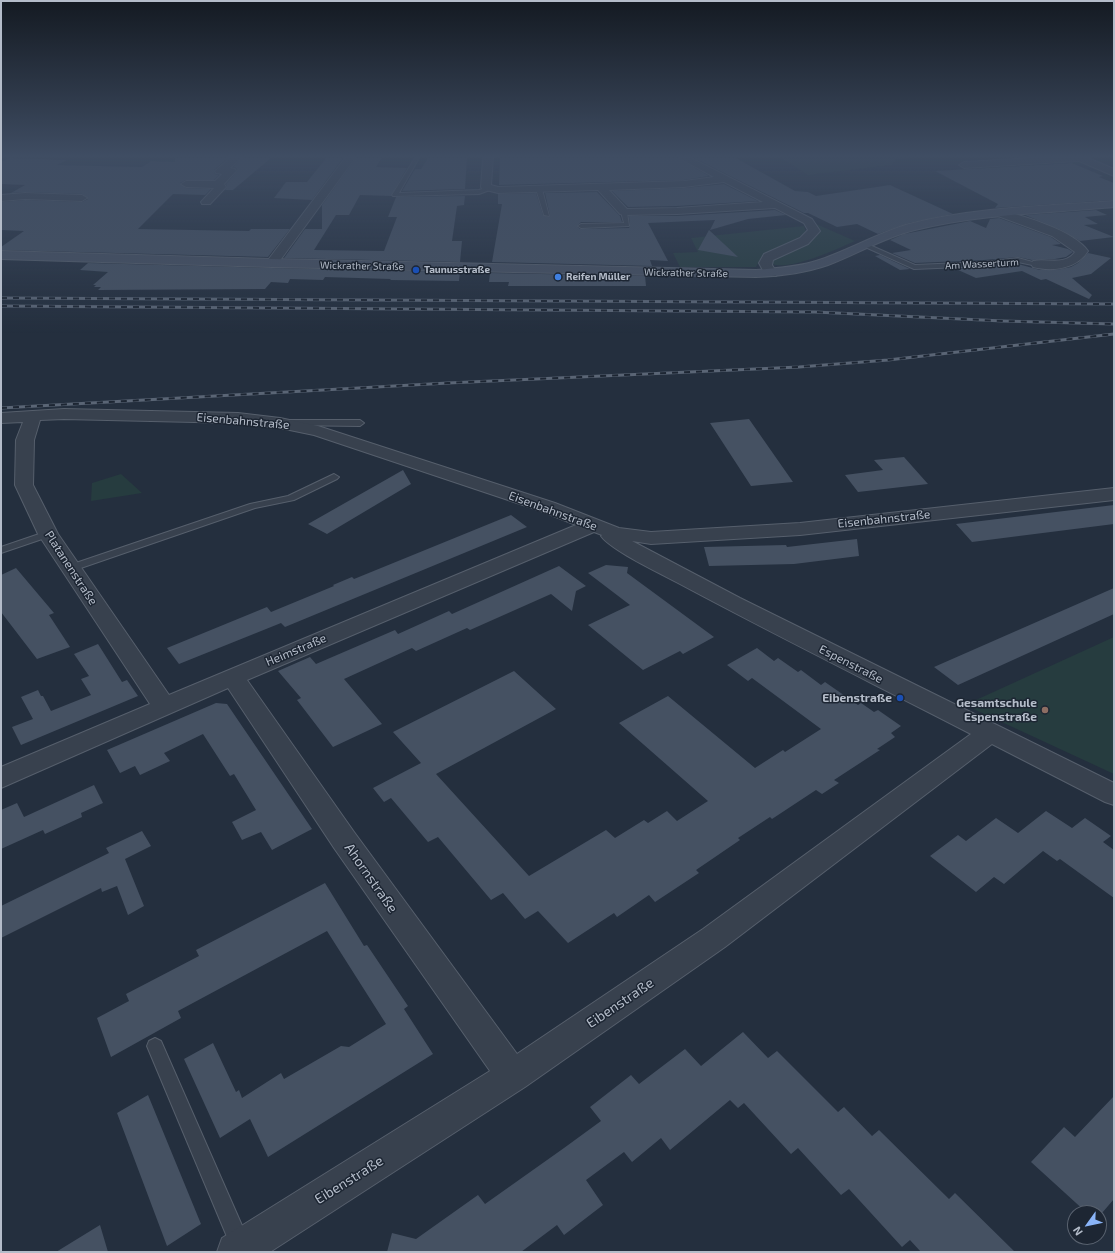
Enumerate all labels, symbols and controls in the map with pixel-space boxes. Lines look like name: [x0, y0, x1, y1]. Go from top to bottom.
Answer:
street label: Am Wasserturm: [945, 256, 1019, 272]
street label: Wickrather Straße: [320, 259, 404, 273]
place label: Taunusstraße: [424, 264, 490, 276]
marker: Taunusstraße: [411, 265, 421, 275]
street label: Wickrather Straße: [644, 266, 728, 280]
place label: Reifen Müller: [566, 271, 630, 283]
marker: Reifen Müller: [553, 272, 563, 282]
street label: Eisenbahnstraße: [196, 410, 290, 432]
street label: Eisenbahnstraße: [507, 488, 599, 534]
street label: Eisenbahnstraße: [837, 507, 931, 531]
street label: Platanenstraße: [42, 528, 100, 608]
street label: Heimstraße: [263, 631, 329, 669]
street label: Espenstraße: [817, 642, 885, 686]
place label: Eibenstraße: [822, 691, 892, 705]
marker: Eibenstraße: [895, 693, 905, 703]
place label: Gesamtschule Espenstraße: [956, 696, 1037, 724]
marker: Gesamtschule Espenstraße: [1040, 705, 1050, 715]
street label: Ahornstraße: [341, 840, 401, 916]
street label: Eibenstraße: [583, 974, 657, 1032]
street label: Eibenstraße: [312, 1152, 386, 1208]
north arrow: [1067, 1205, 1107, 1245]
text: N: [1070, 1224, 1085, 1238]

